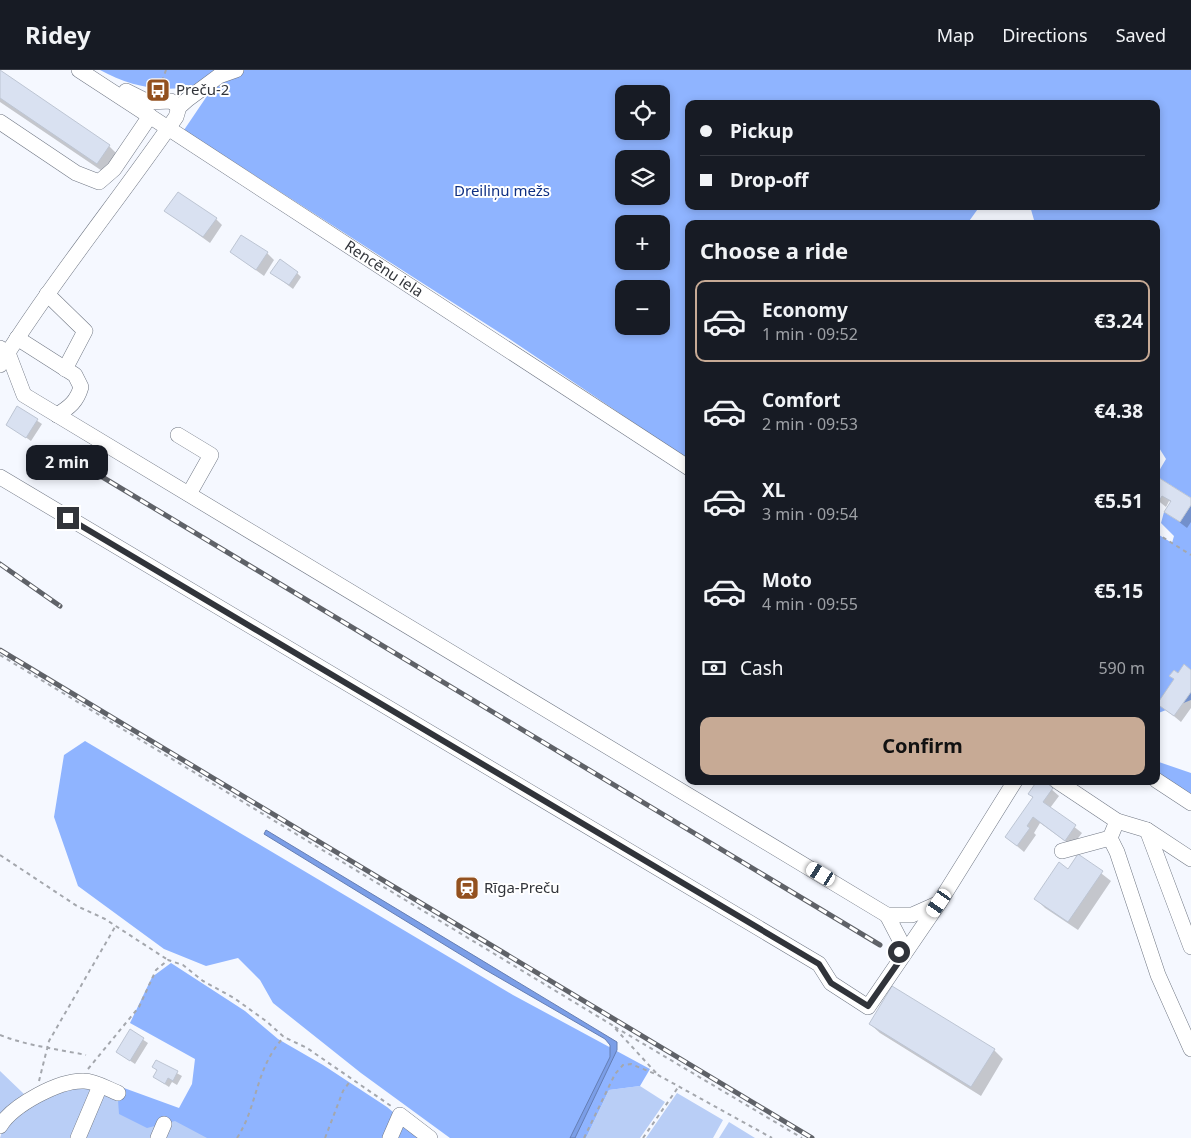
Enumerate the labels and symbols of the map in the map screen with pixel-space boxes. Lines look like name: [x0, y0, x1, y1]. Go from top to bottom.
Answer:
bus stop icon: Preču-2: [145, 77, 171, 103]
place label: Preču-2: [176, 79, 229, 99]
park label: Dreiliņu mežs: [454, 180, 550, 200]
street label: Rencēnu iela: [341, 235, 427, 301]
callout: 2 min: [27, 446, 109, 480]
route end: [57, 507, 79, 529]
car: [804, 860, 837, 888]
station icon: Rīga-Preču: [454, 875, 480, 901]
place label: Rīga-Preču: [484, 877, 560, 897]
car: [924, 886, 953, 920]
route start: [888, 941, 910, 963]

